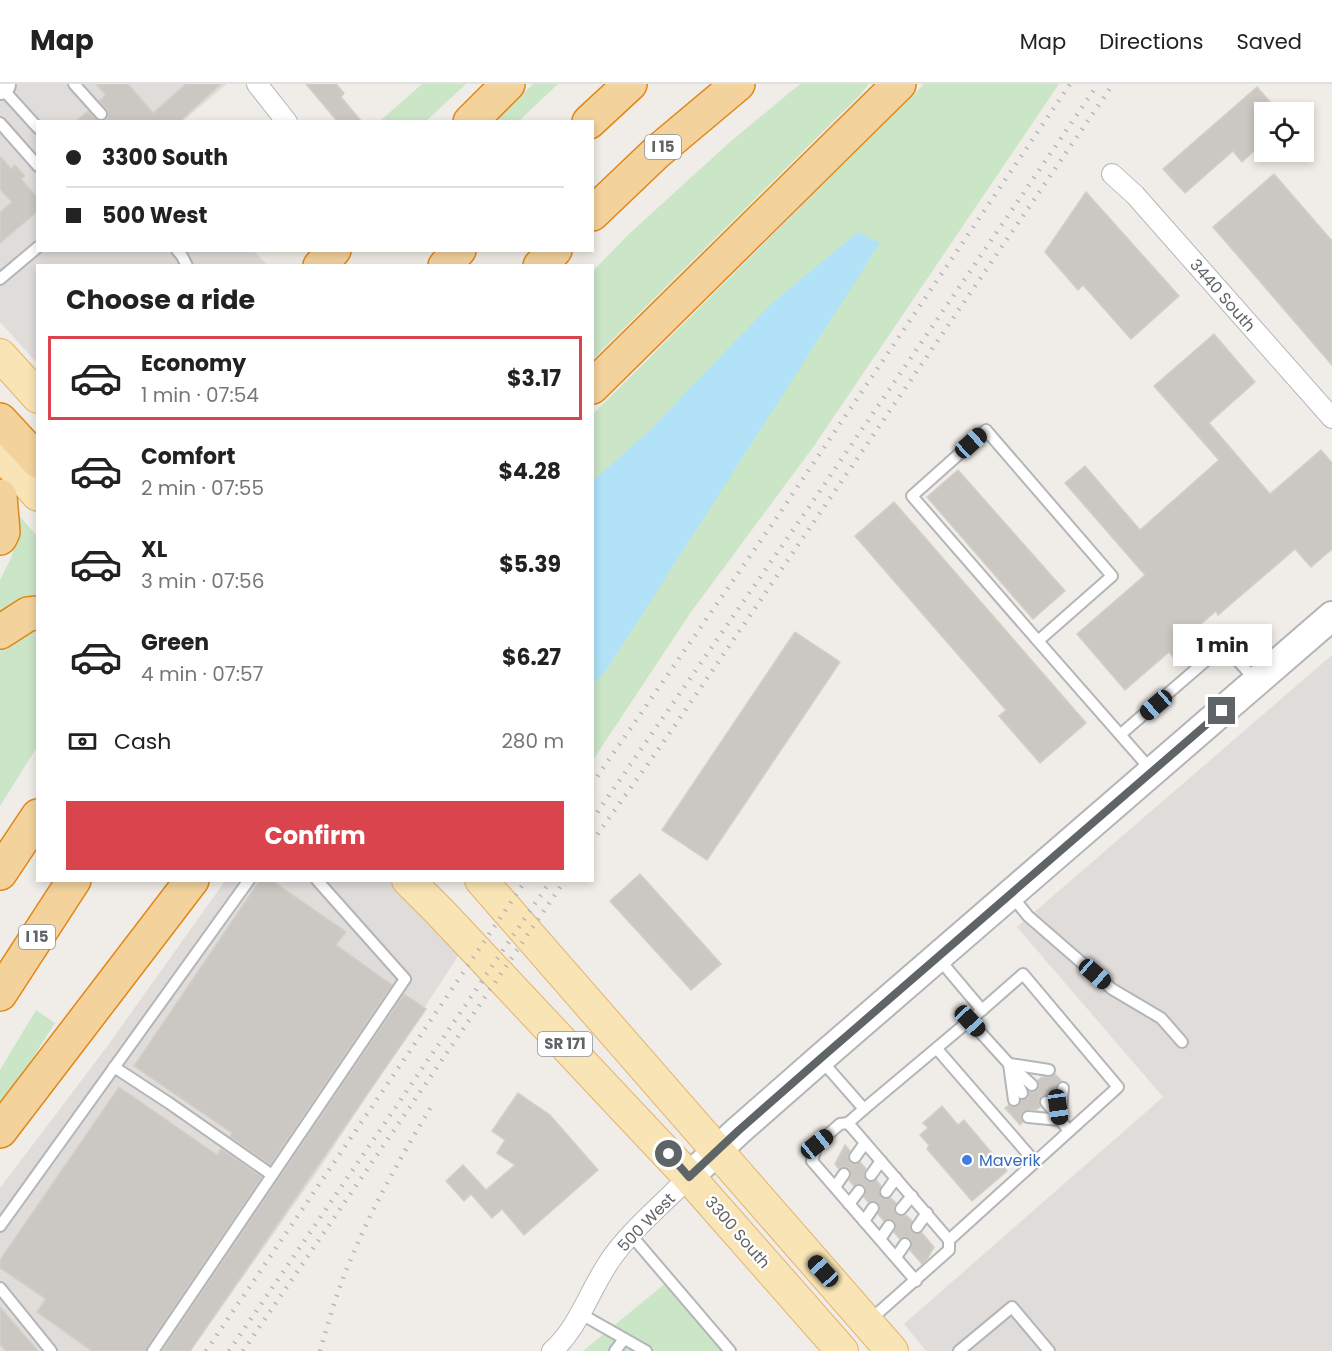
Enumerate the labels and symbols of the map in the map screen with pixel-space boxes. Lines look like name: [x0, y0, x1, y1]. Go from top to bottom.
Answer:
road number: I 15: [645, 135, 681, 159]
street label: 3440 South: [1184, 254, 1261, 337]
car: [952, 424, 990, 462]
callout: 1 min: [1172, 624, 1272, 666]
car: [1137, 686, 1175, 724]
route end: [1208, 697, 1235, 724]
road number: I 15: [19, 925, 55, 949]
car: [1076, 955, 1114, 993]
car: [951, 1002, 989, 1040]
road number: SR 171: [538, 1032, 592, 1056]
car: [1047, 1088, 1069, 1126]
car: [797, 1126, 837, 1162]
route start: [655, 1140, 682, 1167]
place label: Maverik: [979, 1149, 1041, 1172]
marker: Maverik: [960, 1153, 974, 1167]
street label: 500 West: [612, 1188, 680, 1257]
street label: 3300 South: [700, 1191, 776, 1274]
car: [804, 1252, 842, 1290]

